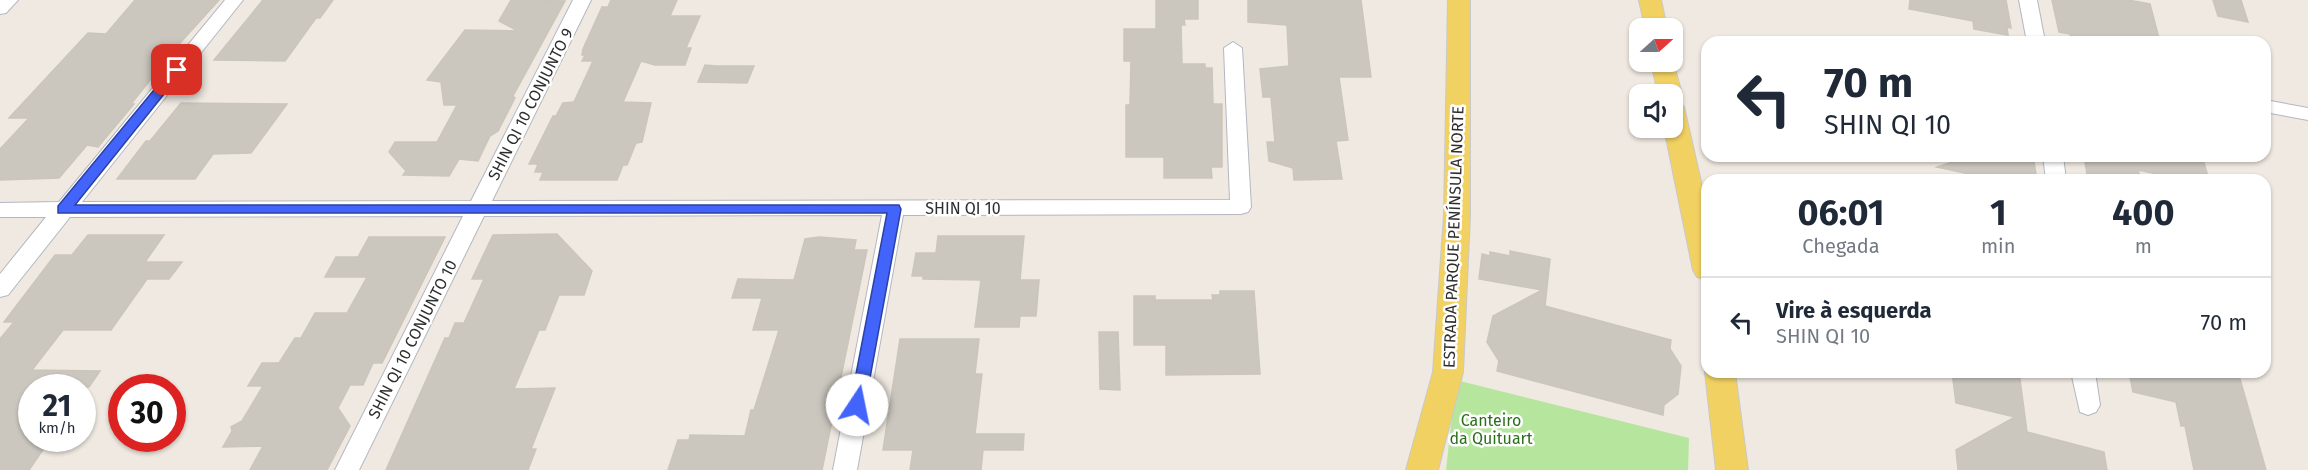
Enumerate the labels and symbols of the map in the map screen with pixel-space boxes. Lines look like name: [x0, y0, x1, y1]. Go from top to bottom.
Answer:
north arrow: [1629, 18, 1683, 72]
street label: SHIN QI 10 CONJUNTO 9: [484, 25, 577, 183]
pin: [151, 44, 202, 95]
street label: ESTRADA PARQUE PENÍNSULA NORTE: [1438, 106, 1468, 368]
street label: SHIN QI 10: [925, 199, 1001, 218]
street label: SHIN QI 10 CONJUNTO 10: [364, 257, 461, 422]
position arrow: [825, 373, 889, 437]
speed limit sign: 30: [108, 374, 186, 452]
park label: Canteiro da Quituart: [1449, 411, 1533, 448]

